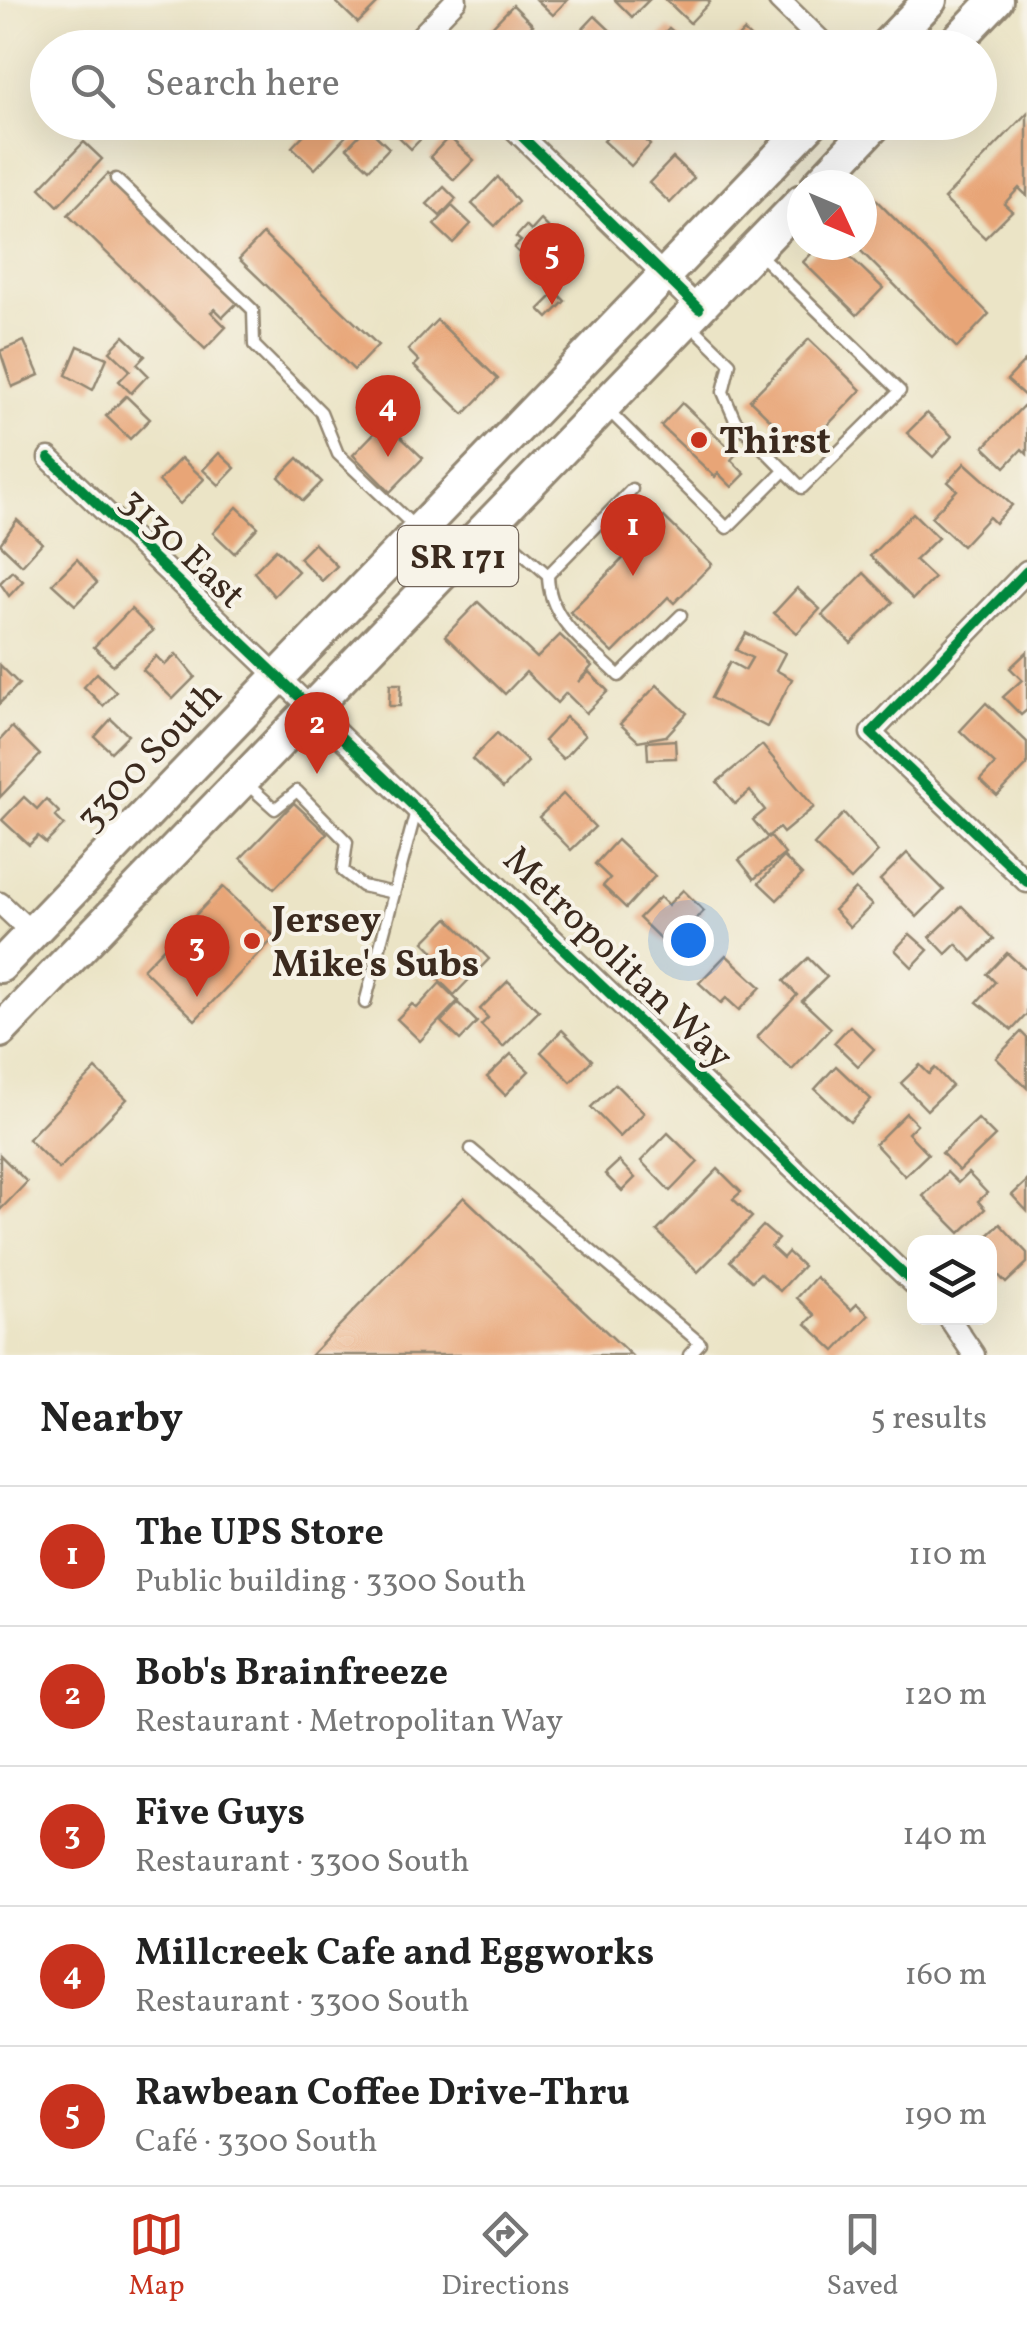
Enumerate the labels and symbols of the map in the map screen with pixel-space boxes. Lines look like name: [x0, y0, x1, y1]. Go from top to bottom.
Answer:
north arrow: [787, 170, 877, 260]
pin: 5: [520, 222, 584, 305]
pin: 4: [356, 374, 420, 457]
place label: Thirst: [719, 417, 831, 470]
marker: Thirst: [688, 429, 710, 451]
street label: 3130 East: [107, 477, 256, 622]
pin: 1: [600, 494, 666, 576]
road number: SR 171: [398, 526, 518, 586]
street label: 3300 South: [65, 670, 236, 844]
pin: 2: [284, 692, 350, 774]
street label: Metropolitan Way: [490, 836, 744, 1083]
place label: Jersey Mike's Subs: [271, 896, 479, 993]
pin: 3: [164, 914, 230, 997]
your location: [663, 915, 714, 966]
marker: Jersey Mike's Subs: [241, 930, 263, 952]

